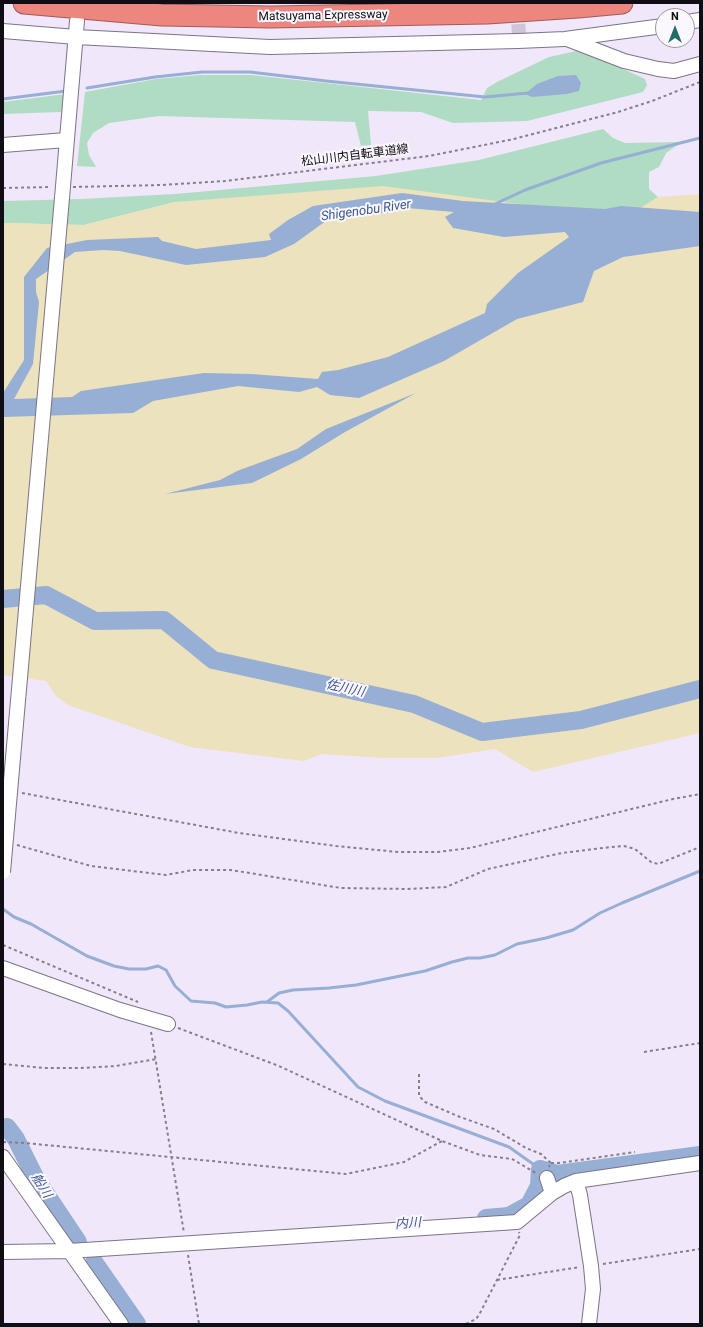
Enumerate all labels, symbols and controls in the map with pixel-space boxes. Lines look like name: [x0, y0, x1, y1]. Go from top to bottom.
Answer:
street label: Matsuyama Expressway: [258, 8, 388, 24]
north arrow: [655, 8, 695, 48]
text: N: [671, 10, 679, 23]
street label: 松山川内自転車道線: [301, 142, 409, 170]
water label: Shigenobu River: [320, 197, 412, 225]
water label: 佐川川: [324, 677, 366, 701]
water label: 船川: [27, 1171, 55, 1201]
water label: 内川: [394, 1215, 422, 1233]

